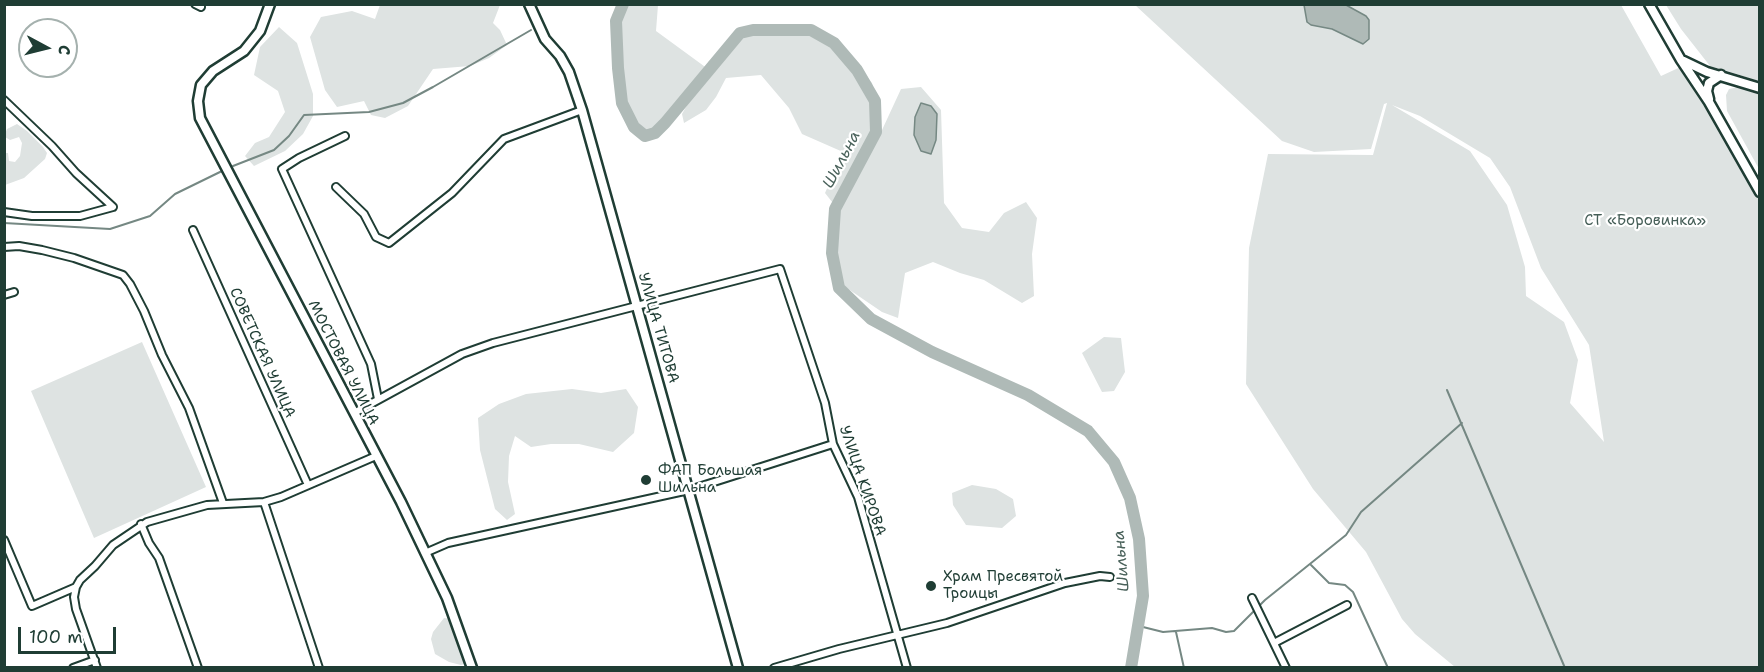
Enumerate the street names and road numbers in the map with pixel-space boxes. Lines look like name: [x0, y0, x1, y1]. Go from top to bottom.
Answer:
street label: УЛИЦА ТИТОВА: [634, 271, 682, 385]
street label: СОВЕТСКАЯ УЛИЦА: [225, 285, 299, 421]
street label: МОСТОВАЯ УЛИЦА: [304, 297, 382, 429]
street label: УЛИЦА КИРОВА: [835, 424, 889, 538]

